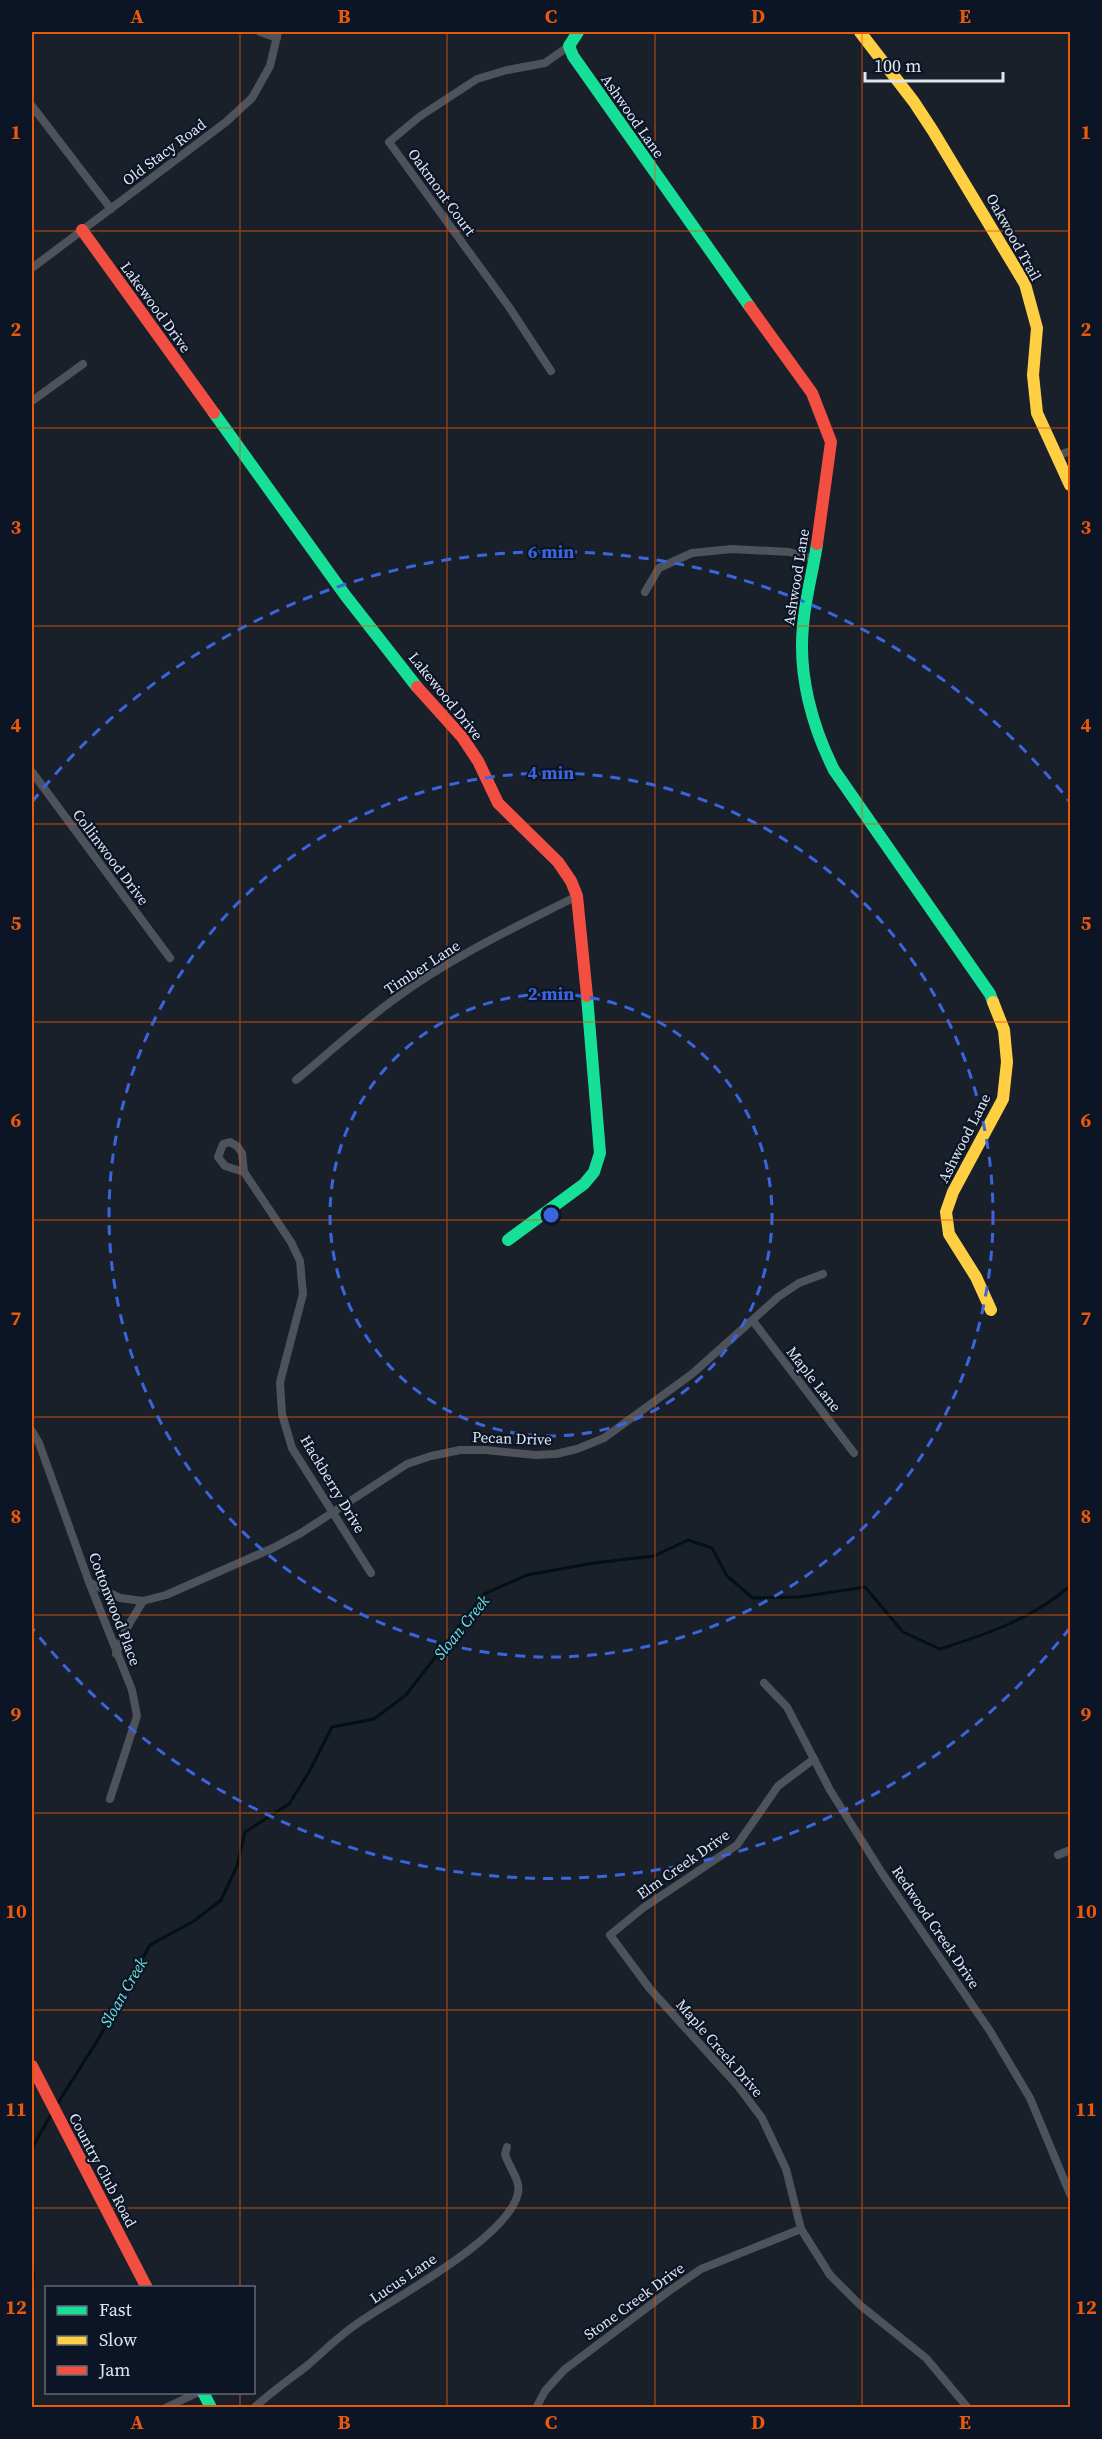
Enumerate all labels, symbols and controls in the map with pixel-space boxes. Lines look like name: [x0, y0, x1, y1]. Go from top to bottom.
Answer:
text: A: [130, 2, 144, 30]
text: B: [337, 2, 351, 30]
text: C: [545, 2, 557, 30]
text: D: [751, 2, 765, 30]
text: E: [959, 2, 971, 30]
scale bar: [865, 45, 1003, 83]
text: 100 m: [874, 53, 921, 78]
street label: Ashwood Lane: [596, 70, 670, 162]
street label: Old Stacy Road: [118, 113, 210, 190]
text: 1: [11, 118, 21, 146]
text: 1: [1081, 118, 1091, 146]
street label: Oakmont Court: [403, 144, 481, 240]
street label: Oakwood Trail: [981, 189, 1047, 285]
street label: Lakewood Drive: [116, 257, 196, 357]
text: 2: [11, 315, 22, 343]
text: 2: [1081, 315, 1092, 343]
text: 3: [11, 513, 22, 541]
text: 3: [1081, 513, 1092, 541]
street label: Ashwood Lane: [778, 527, 814, 627]
text: 6 min: [528, 539, 574, 564]
street label: Lakewood Drive: [404, 648, 488, 745]
text: 4: [11, 711, 22, 739]
text: 4: [1081, 711, 1092, 739]
text: 4 min: [528, 760, 574, 785]
street label: Collinwood Drive: [68, 805, 154, 910]
text: 5: [11, 909, 22, 937]
text: 5: [1081, 909, 1092, 937]
street label: Timber Lane: [380, 934, 464, 999]
text: 2 min: [528, 981, 574, 1006]
street label: Ashwood Lane: [932, 1089, 996, 1186]
text: 6: [11, 1106, 22, 1134]
text: 6: [1081, 1106, 1092, 1134]
centre of rings: [541, 1205, 561, 1225]
text: 7: [11, 1304, 22, 1332]
text: 7: [1081, 1304, 1092, 1332]
street label: Maple Lane: [782, 1342, 847, 1416]
street label: Pecan Drive: [472, 1426, 553, 1450]
street label: Hackberry Drive: [295, 1431, 371, 1537]
text: 8: [11, 1502, 21, 1530]
text: 8: [1081, 1502, 1091, 1530]
street label: Cottonwood Place: [84, 1549, 146, 1669]
water label: Sloan Creek: [428, 1590, 494, 1664]
text: 9: [11, 1700, 22, 1728]
text: 9: [1081, 1700, 1092, 1728]
street label: Elm Creek Drive: [632, 1824, 734, 1904]
street label: Redwood Creek Drive: [887, 1861, 985, 1993]
text: 10: [5, 1897, 27, 1925]
text: 10: [1075, 1897, 1097, 1925]
water label: Sloan Creek: [94, 1953, 152, 2031]
street label: Maple Creek Drive: [672, 1995, 769, 2102]
text: 11: [5, 2095, 27, 2123]
text: 11: [1075, 2095, 1097, 2123]
street label: Country Club Road: [64, 2109, 142, 2231]
street label: Lucus Lane: [365, 2248, 441, 2308]
street label: Stone Creek Drive: [579, 2257, 689, 2345]
legend: [45, 2286, 255, 2394]
text: 12: [5, 2293, 27, 2321]
text: 12: [1075, 2293, 1097, 2321]
text: Fast: [99, 2297, 132, 2322]
text: Slow: [99, 2327, 137, 2352]
text: Jam: [98, 2357, 131, 2382]
text: A: [130, 2408, 144, 2436]
text: B: [337, 2408, 351, 2436]
text: C: [545, 2408, 557, 2436]
text: D: [751, 2408, 765, 2436]
text: E: [959, 2408, 971, 2436]

